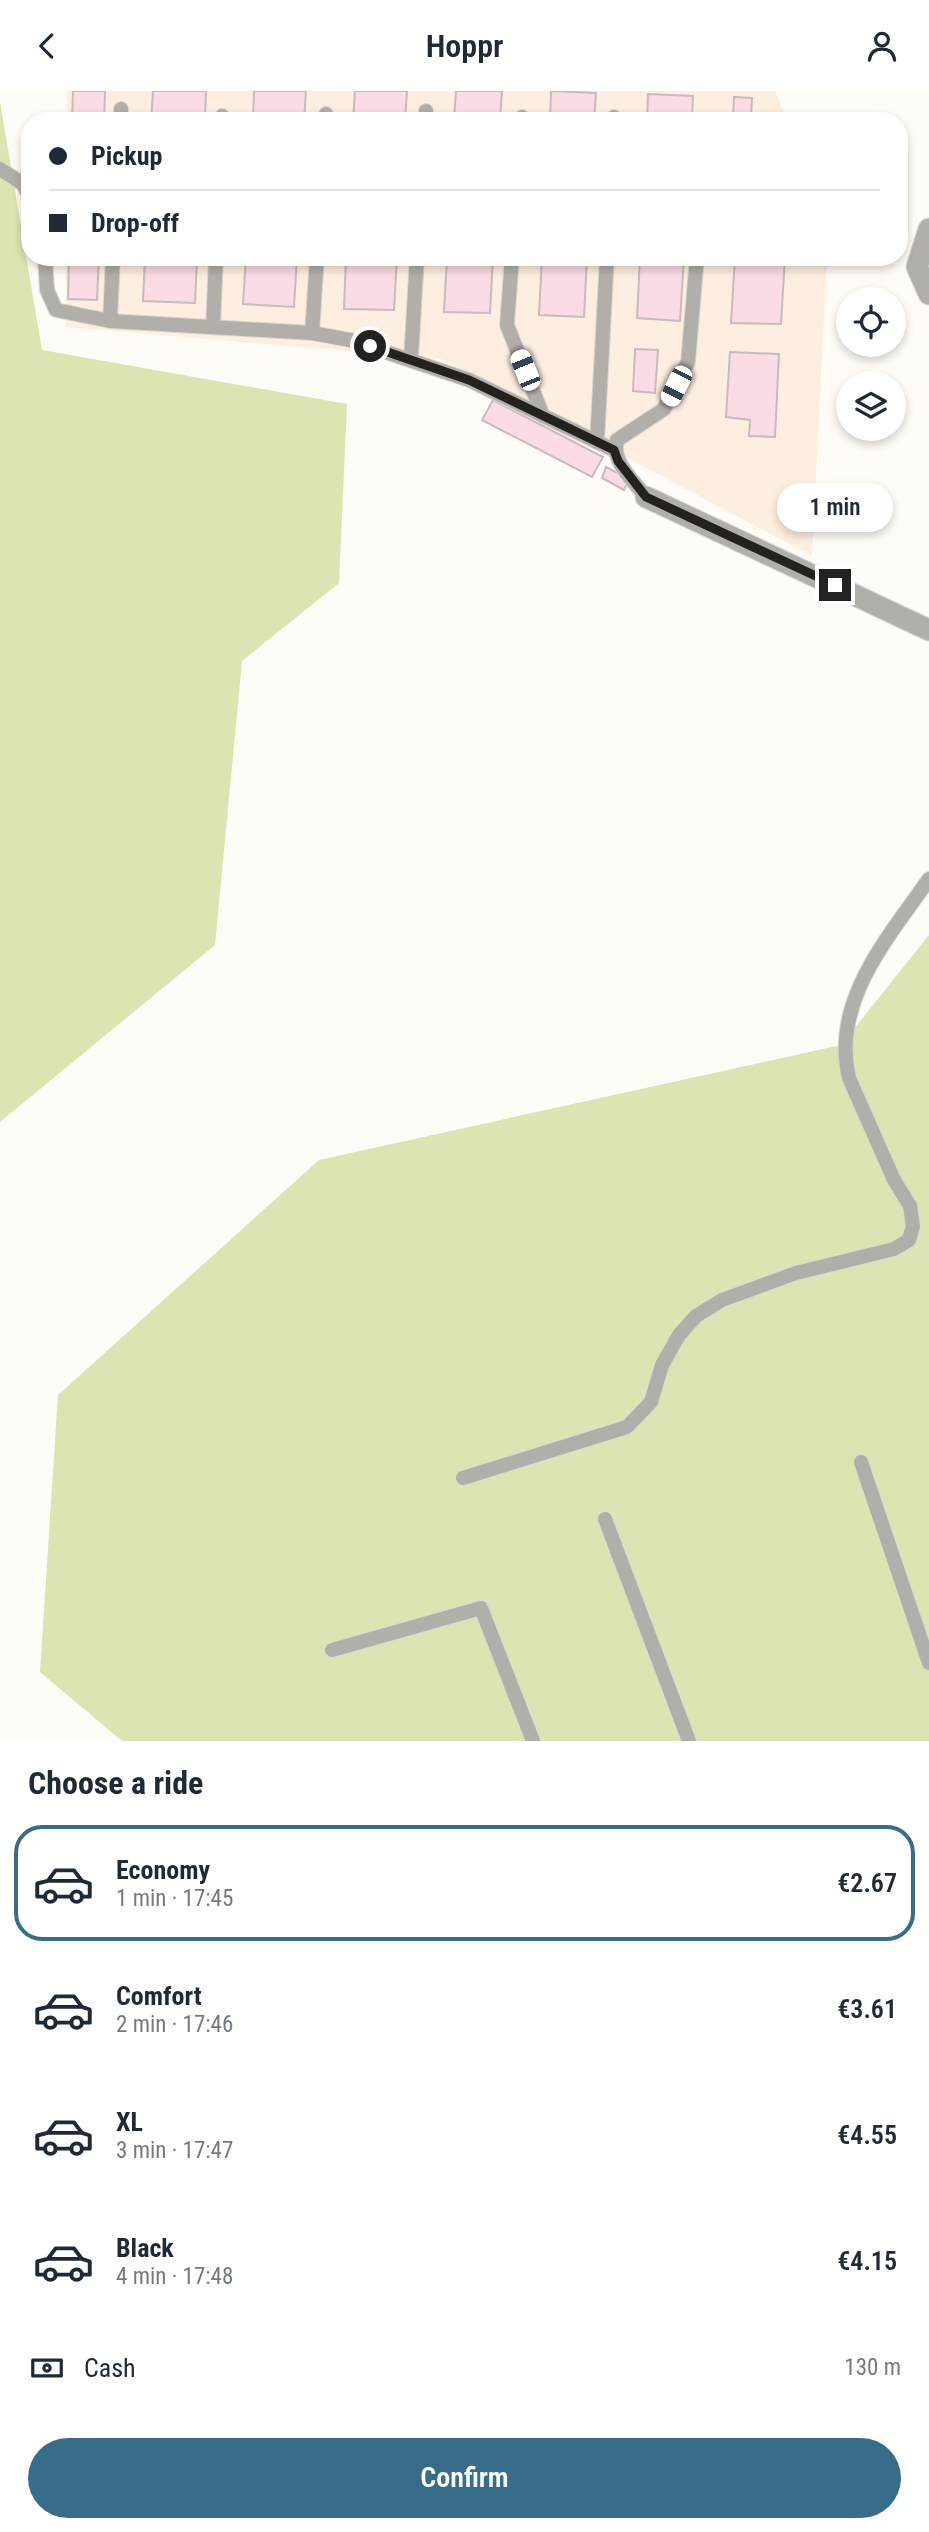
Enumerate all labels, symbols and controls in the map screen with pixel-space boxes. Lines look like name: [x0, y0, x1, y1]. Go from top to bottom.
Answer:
icon: back: [28, 27, 66, 65]
text: Hoppr: [426, 27, 503, 65]
icon: person: [863, 27, 901, 65]
text: Pickup: [91, 141, 162, 171]
text: Drop-off: [91, 208, 179, 238]
map controls: [836, 287, 906, 441]
button: locate: [836, 287, 906, 357]
route start: [354, 330, 386, 362]
car: [508, 347, 543, 393]
car: [658, 363, 695, 409]
button: layers: [836, 371, 906, 441]
callout: 1 min: [777, 483, 893, 533]
text: 1 min: [810, 494, 860, 521]
route end: [819, 569, 851, 601]
text: Choose a ride: [28, 1764, 203, 1802]
icon: car: [32, 1852, 95, 1915]
text: Economy: [116, 1855, 210, 1885]
text: €2.67: [837, 1868, 897, 1898]
text: 1 min · 17:45: [116, 1885, 233, 1912]
icon: car: [32, 1978, 95, 2041]
text: Comfort: [116, 1981, 202, 2011]
text: €3.61: [837, 1994, 897, 2024]
text: 2 min · 17:46: [116, 2011, 233, 2038]
icon: car: [32, 2104, 95, 2167]
text: XL: [116, 2107, 143, 2137]
text: €4.55: [837, 2120, 897, 2150]
text: 3 min · 17:47: [116, 2137, 233, 2164]
icon: car: [32, 2230, 95, 2293]
text: Black: [116, 2233, 174, 2263]
text: €4.15: [837, 2246, 897, 2276]
text: 4 min · 17:48: [116, 2263, 233, 2290]
icon: cash: [28, 2349, 66, 2387]
text: Cash: [84, 2353, 136, 2383]
text: 130 m: [844, 2354, 901, 2381]
button: Confirm: [28, 2438, 901, 2518]

